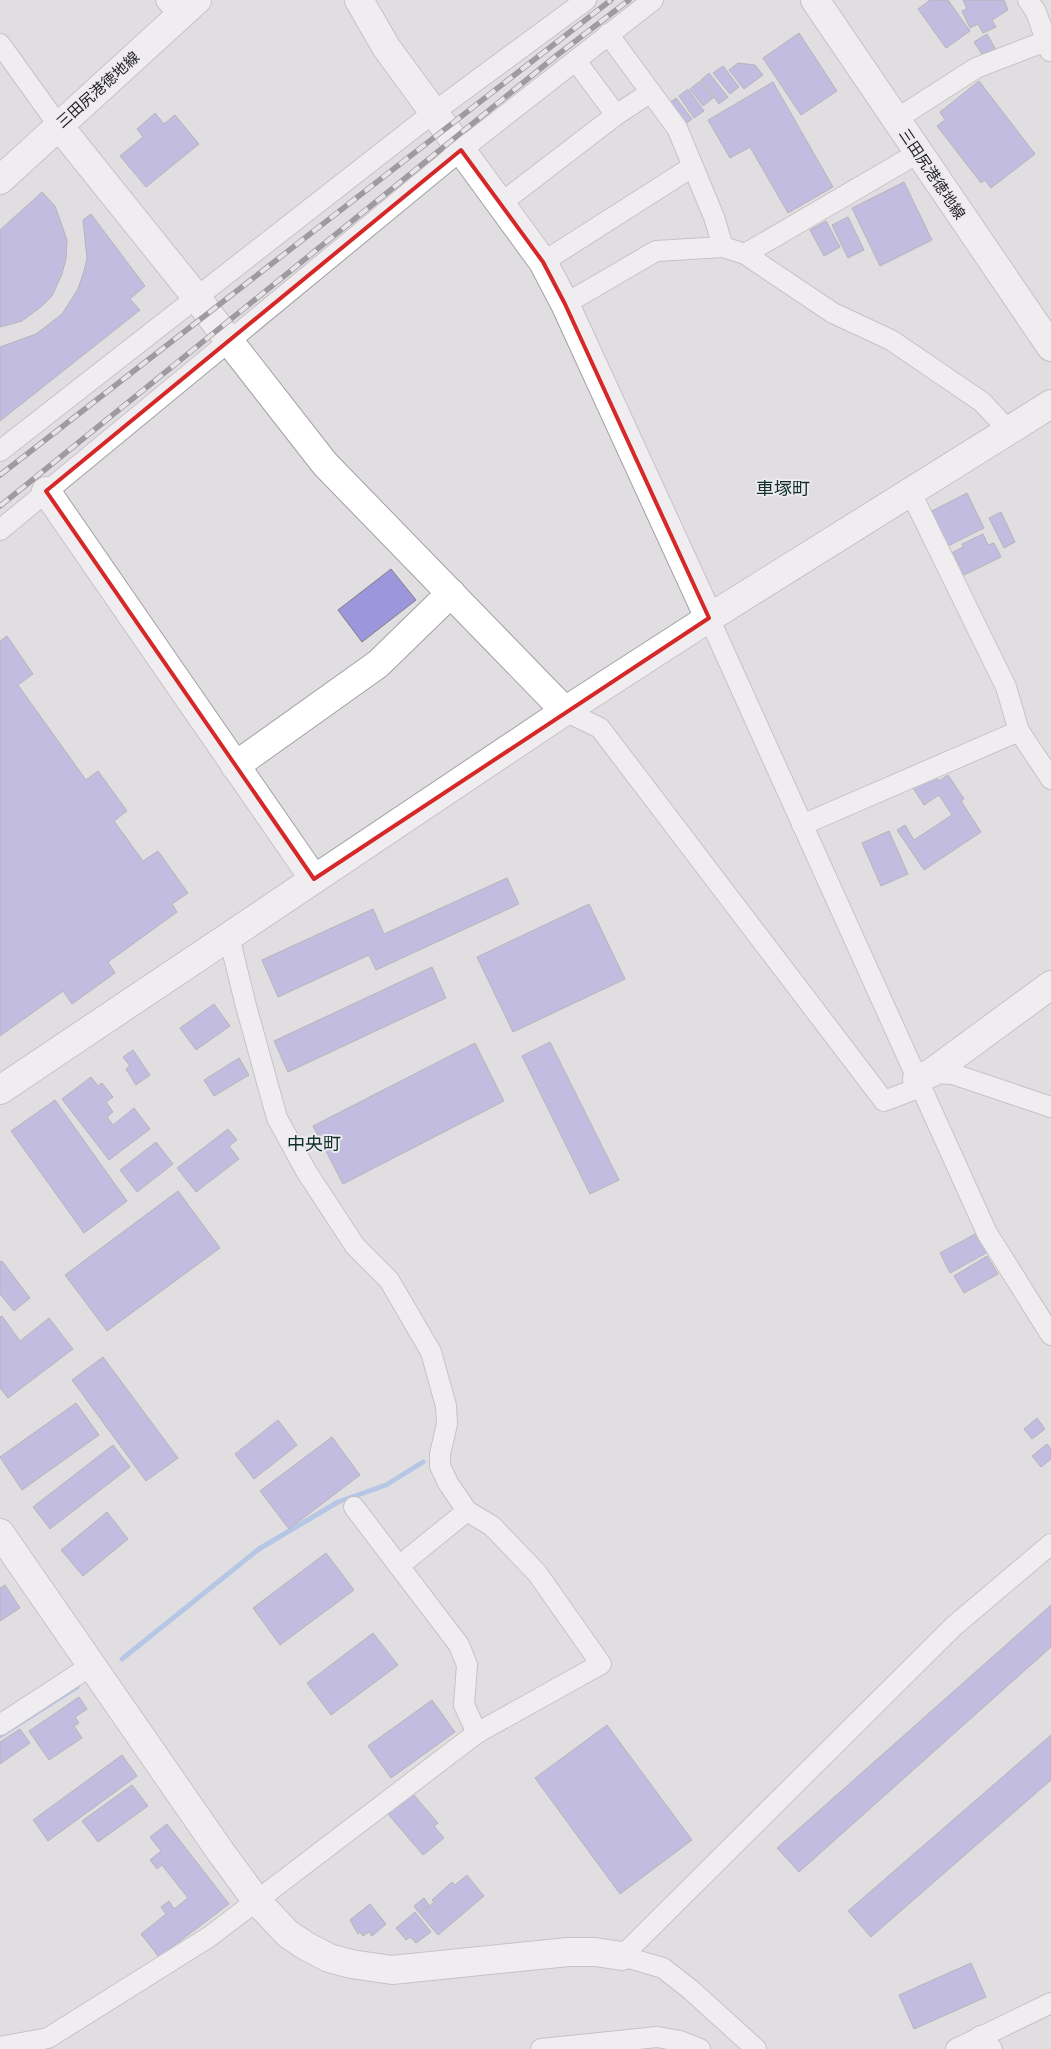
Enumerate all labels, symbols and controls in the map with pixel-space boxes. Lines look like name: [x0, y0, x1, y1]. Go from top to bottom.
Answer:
street label: 三田尻港徳地線: [53, 48, 143, 132]
street label: 三田尻港徳地線: [895, 125, 969, 223]
district label: 車塚町: [756, 478, 810, 499]
district label: 中央町: [287, 1133, 341, 1154]

